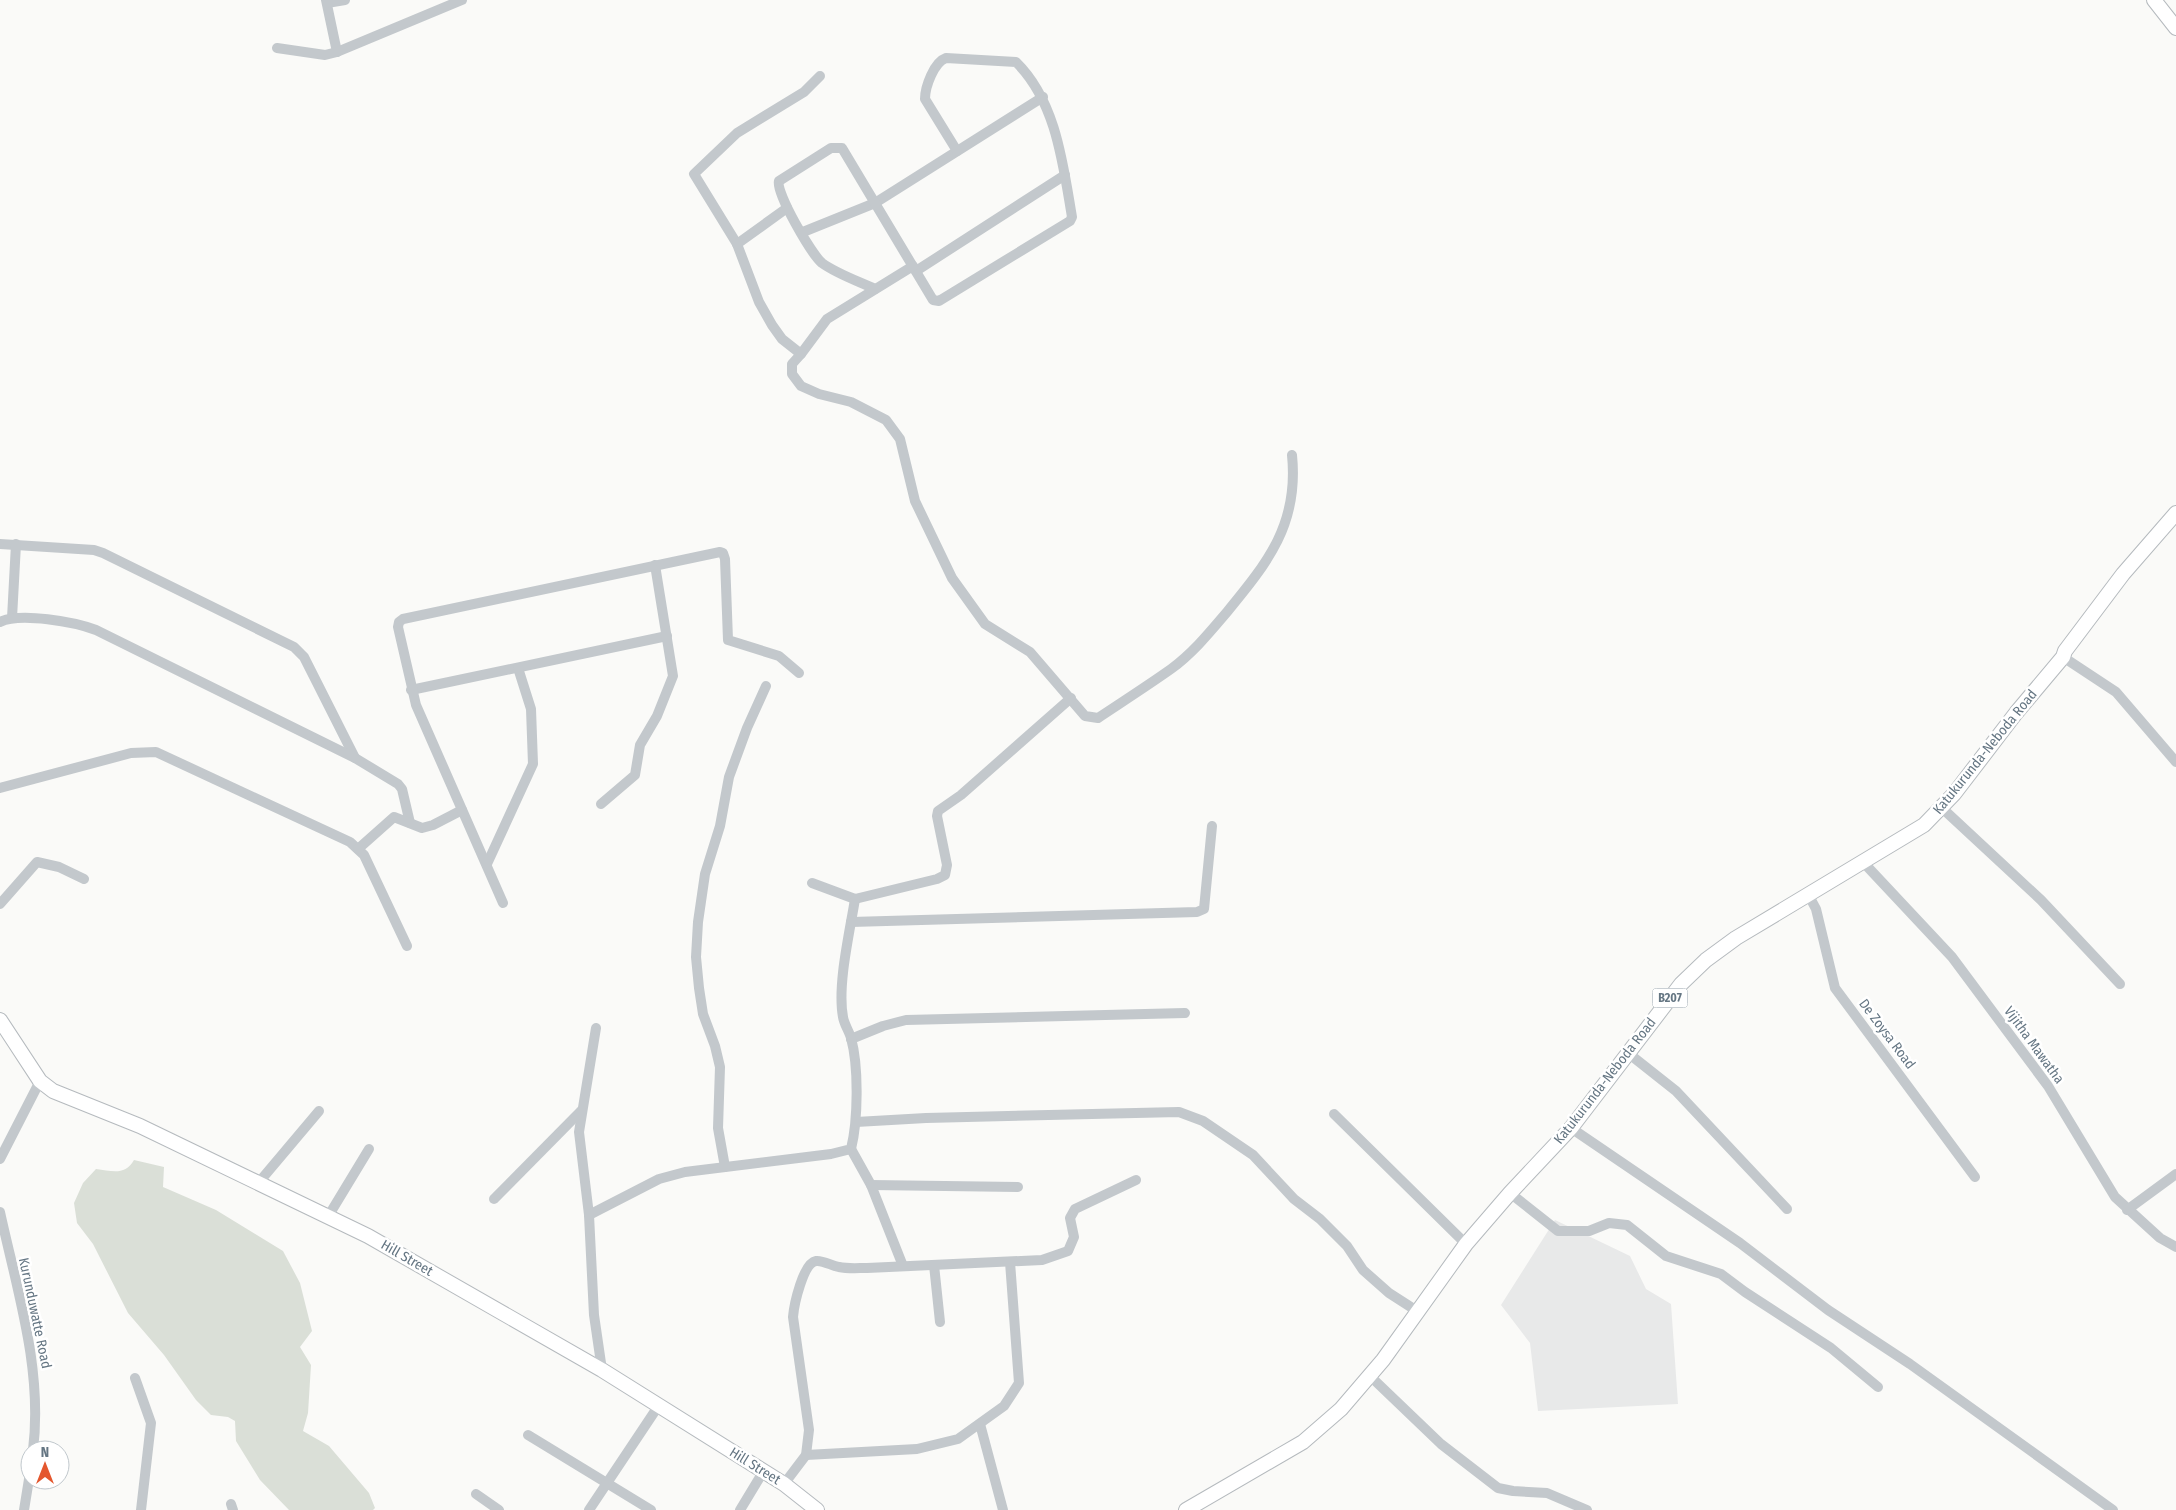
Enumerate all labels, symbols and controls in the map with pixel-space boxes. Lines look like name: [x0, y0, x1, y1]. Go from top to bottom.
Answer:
street label: Katukurunda-Neboda Road: [1929, 686, 2041, 818]
road number: B207: [1652, 988, 1688, 1008]
street label: De Zoysa Road: [1855, 996, 1919, 1072]
street label: Vijitha Mawatha: [2000, 1003, 2068, 1087]
street label: Katukurunda-Neboda Road: [1550, 1014, 1660, 1148]
street label: Hill Street: [378, 1236, 436, 1280]
street label: Kurunduwatte Road: [15, 1256, 55, 1370]
north arrow: [20, 1440, 70, 1490]
text: N: [41, 1444, 49, 1461]
street label: Hill Street: [726, 1444, 784, 1489]

